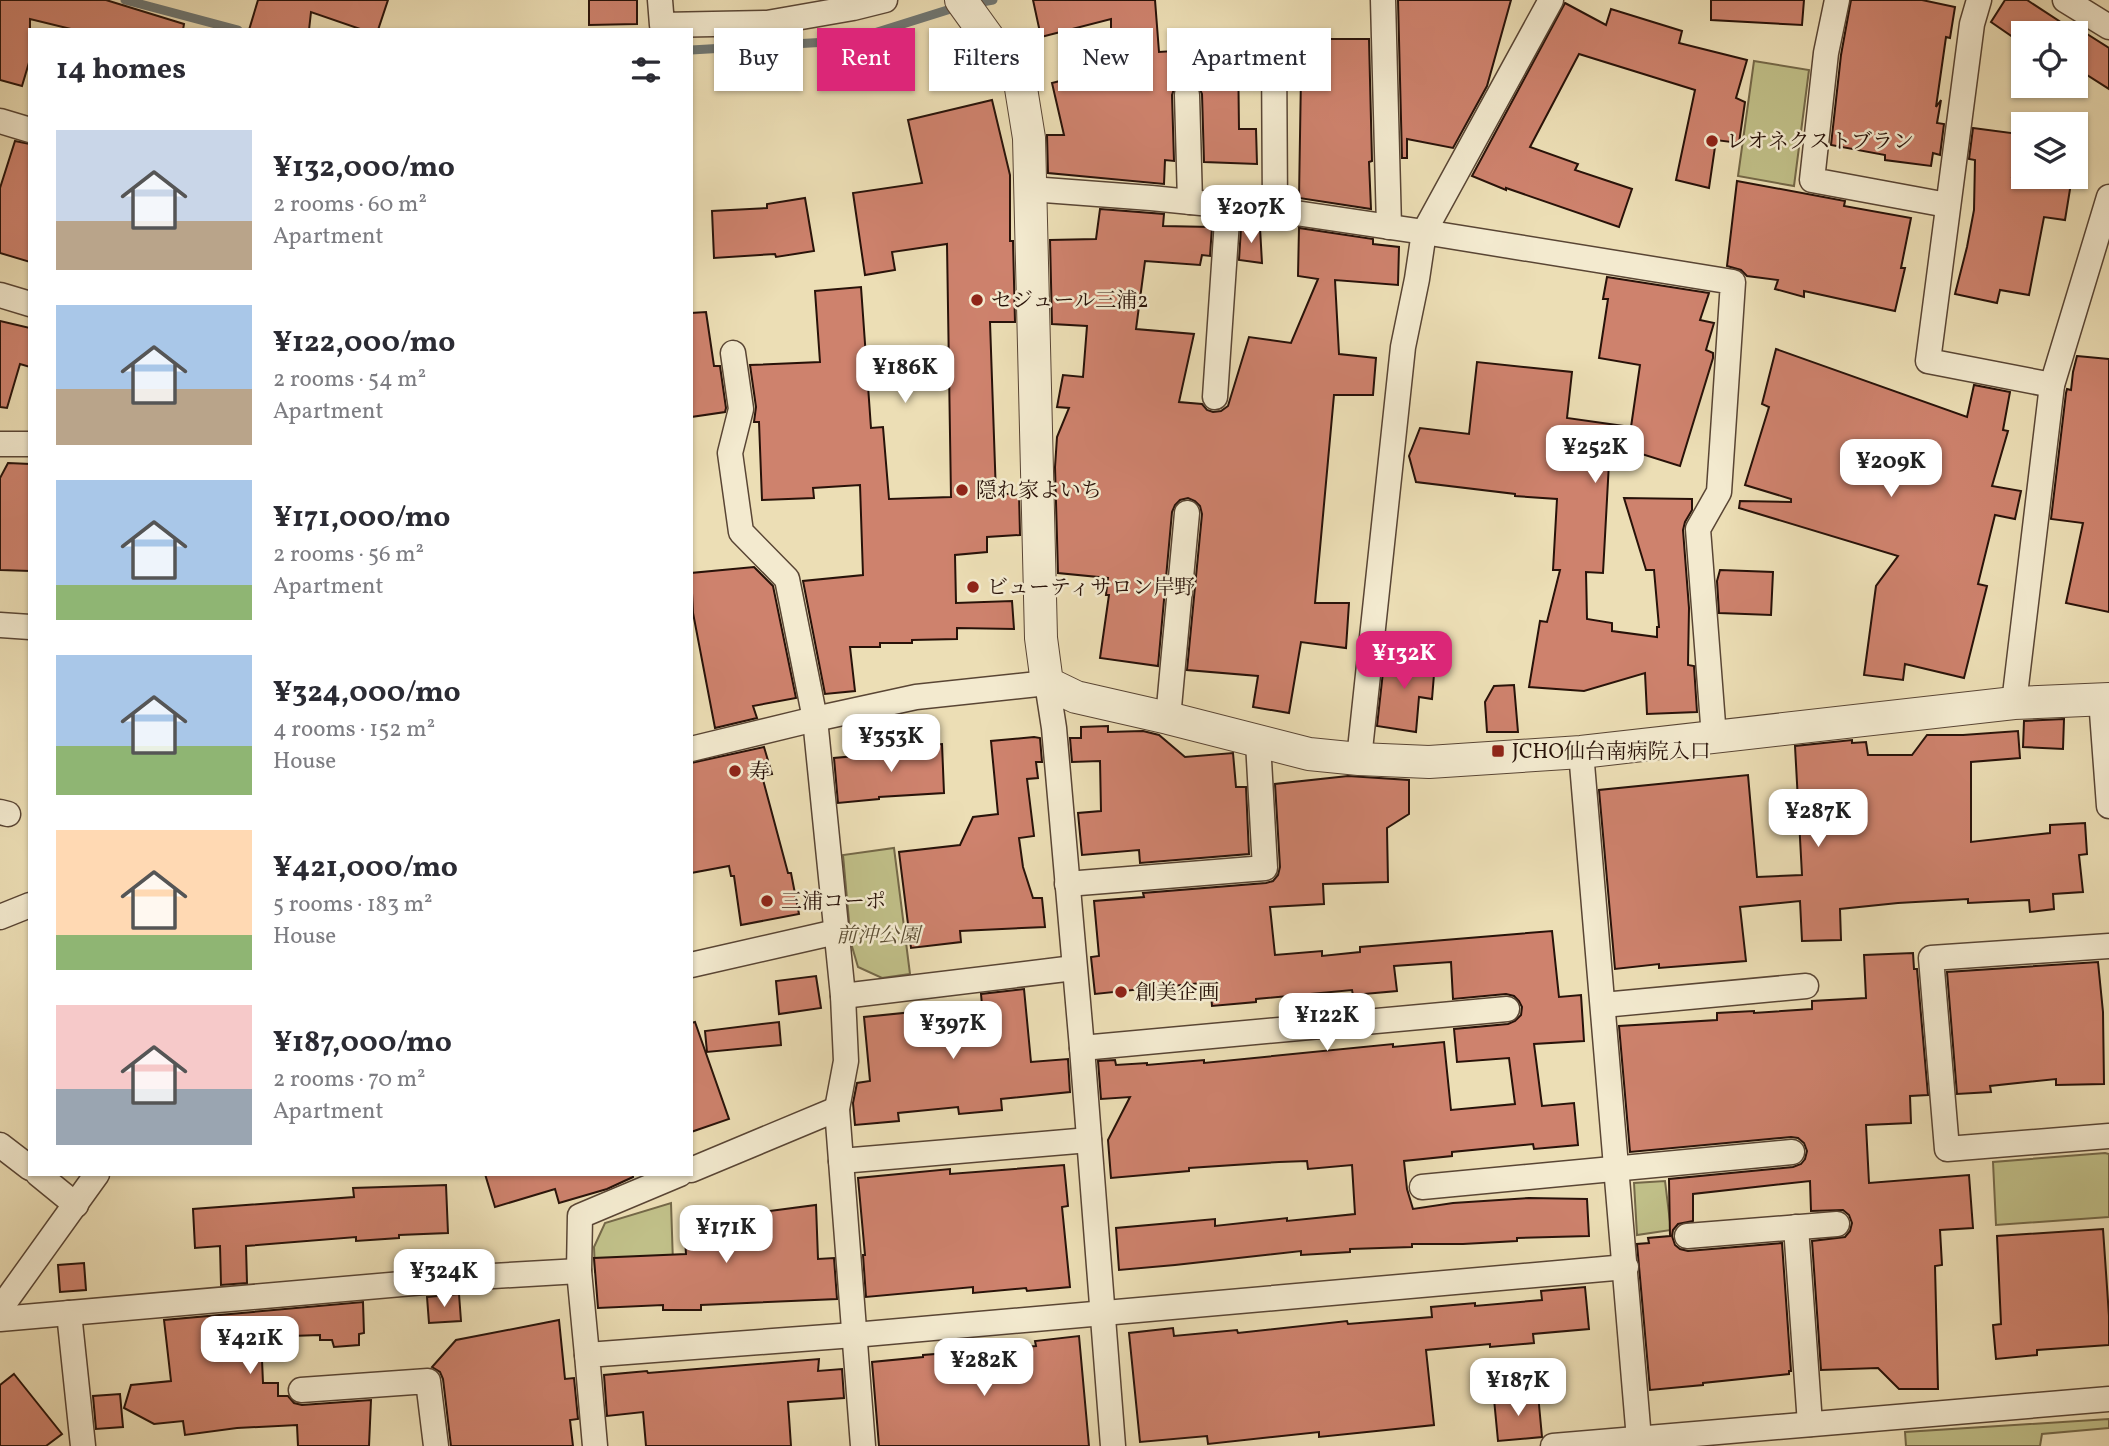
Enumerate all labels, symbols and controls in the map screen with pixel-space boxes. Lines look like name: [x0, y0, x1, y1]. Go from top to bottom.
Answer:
map controls: [2011, 21, 2088, 189]
button: locate: [2011, 21, 2088, 98]
chip: Buy: [714, 28, 803, 91]
chip: Rent: [817, 28, 915, 91]
chip: Filters: [929, 28, 1044, 91]
chip: New: [1058, 28, 1153, 91]
chip: Apartment: [1167, 28, 1331, 91]
text: 14 homes: [56, 49, 186, 91]
icon: filters: [627, 51, 665, 89]
button: layers: [2011, 112, 2088, 189]
place label: レオネクストブラン: [1726, 128, 1914, 157]
marker: レオネクストブラン: [1704, 133, 1720, 149]
text: ¥132,000/mo: [273, 147, 455, 189]
icon: home: [112, 158, 196, 242]
pin: ¥207K: [1202, 186, 1300, 245]
text: 2 rooms · 60 m²: [273, 189, 427, 221]
text: ¥207K: [1217, 192, 1285, 224]
text: Apartment: [273, 221, 384, 253]
place label: セジュール三浦2: [991, 287, 1148, 316]
marker: セジュール三浦2: [969, 292, 985, 308]
text: ¥122,000/mo: [273, 322, 455, 364]
icon: home: [112, 333, 196, 417]
pin: ¥186K: [856, 346, 954, 405]
text: ¥186K: [872, 352, 938, 384]
text: 2 rooms · 54 m²: [273, 364, 426, 396]
text: Apartment: [273, 396, 384, 428]
pin: ¥252K: [1546, 426, 1644, 485]
text: ¥252K: [1562, 432, 1628, 464]
pin: ¥209K: [1842, 440, 1940, 499]
text: ¥209K: [1856, 446, 1926, 478]
place label: 隠れ家よいち: [976, 477, 1102, 506]
marker: 隠れ家よいち: [954, 482, 970, 498]
text: ¥171,000/mo: [273, 497, 451, 539]
icon: home: [112, 508, 196, 592]
text: 2 rooms · 56 m²: [273, 539, 424, 571]
text: Apartment: [273, 571, 384, 603]
place label: ビューティサロン岸野: [987, 574, 1195, 603]
marker: ビューティサロン岸野: [965, 579, 981, 595]
pin: ¥132K: [1355, 632, 1453, 691]
text: ¥132K: [1372, 638, 1436, 670]
text: ¥324,000/mo: [273, 672, 461, 714]
icon: home: [112, 683, 196, 767]
text: 4 rooms · 152 m²: [273, 714, 435, 746]
pin: ¥353K: [842, 714, 940, 774]
text: ¥353K: [858, 721, 924, 753]
place label: JCHO仙台南病院入口: [1512, 738, 1711, 767]
marker: JCHO仙台南病院入口: [1490, 743, 1506, 759]
text: House: [273, 746, 336, 778]
place label: 寿: [749, 758, 770, 787]
marker: 寿: [727, 763, 743, 779]
pin: ¥287K: [1769, 790, 1867, 849]
text: ¥287K: [1785, 796, 1851, 828]
text: ¥421,000/mo: [273, 847, 458, 889]
icon: home: [112, 858, 196, 942]
place label: 三浦コーポ: [781, 888, 886, 917]
text: 5 rooms · 183 m²: [273, 889, 433, 921]
marker: 三浦コーポ: [759, 893, 775, 909]
text: House: [273, 921, 336, 953]
park label: 前沖公園: [836, 922, 923, 951]
place label: 創美企画: [1135, 979, 1219, 1008]
marker: 創美企画: [1113, 984, 1129, 1000]
pin: ¥122K: [1278, 993, 1376, 1053]
text: ¥122K: [1295, 1000, 1359, 1032]
pin: ¥397K: [904, 1002, 1002, 1061]
text: ¥397K: [920, 1008, 986, 1040]
text: ¥187,000/mo: [273, 1022, 452, 1064]
icon: home: [112, 1033, 196, 1117]
text: 2 rooms · 70 m²: [273, 1064, 426, 1096]
text: Apartment: [273, 1096, 384, 1128]
pin: ¥171K: [677, 1206, 775, 1265]
text: ¥171K: [696, 1212, 756, 1244]
pin: ¥324K: [395, 1250, 493, 1309]
text: ¥324K: [410, 1256, 478, 1288]
pin: ¥421K: [201, 1316, 299, 1376]
text: ¥421K: [217, 1323, 283, 1355]
pin: ¥282K: [935, 1338, 1033, 1398]
text: ¥282K: [950, 1345, 1018, 1377]
pin: ¥187K: [1469, 1358, 1567, 1418]
text: ¥187K: [1486, 1365, 1550, 1397]

